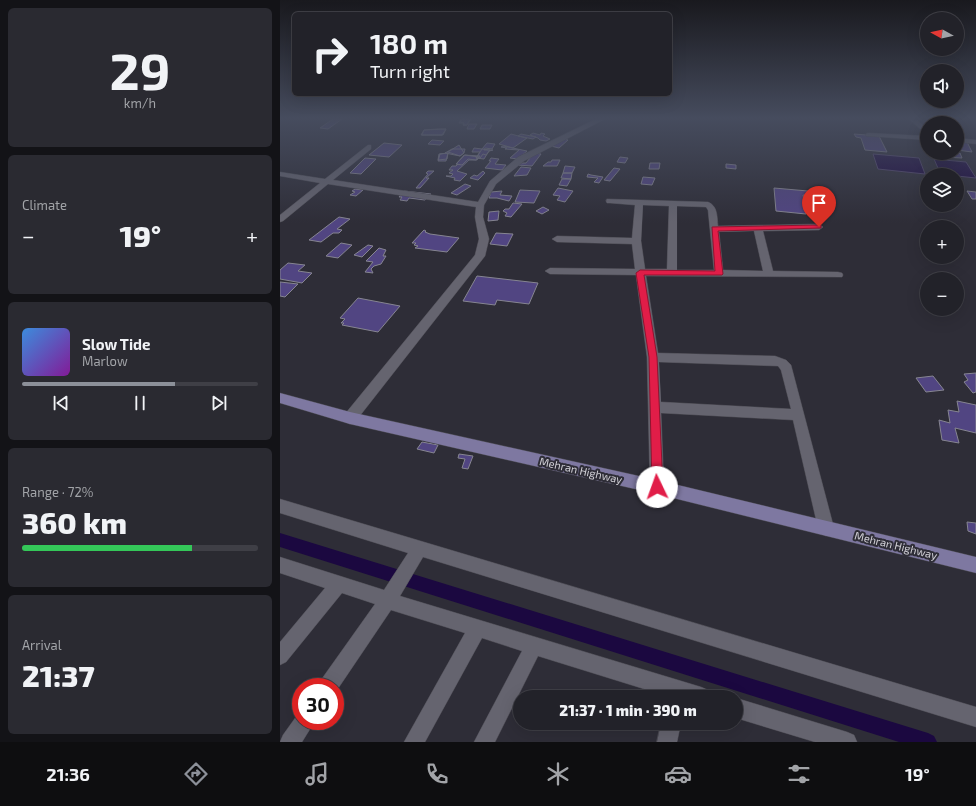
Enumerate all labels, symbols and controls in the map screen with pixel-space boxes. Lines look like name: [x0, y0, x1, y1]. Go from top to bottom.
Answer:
north arrow: [920, 12, 964, 56]
map controls: [920, 12, 964, 316]
text: 180 m: [370, 26, 448, 60]
icon: right: [304, 28, 356, 80]
text: 29: [110, 38, 170, 100]
text: Turn right: [370, 60, 450, 82]
button: sound: [920, 64, 964, 108]
text: km/h: [124, 95, 156, 111]
button: search: [920, 116, 964, 160]
button: layers: [920, 168, 964, 212]
pin: [802, 186, 836, 227]
icon: arrive: [808, 192, 830, 214]
text: Climate: [22, 197, 67, 213]
text: 19°: [120, 217, 161, 253]
button: +: [920, 220, 964, 264]
text: −: [22, 222, 35, 248]
text: +: [246, 222, 258, 248]
button: −: [920, 272, 964, 316]
text: Slow Tide: [82, 335, 150, 353]
text: Marlow: [82, 353, 128, 369]
icon: previous: [50, 392, 72, 414]
icon: pause: [129, 392, 151, 414]
icon: next: [208, 392, 230, 414]
street label: Mehran Highway: [538, 454, 624, 486]
position arrow: [636, 466, 678, 508]
text: Range · 72%: [22, 484, 93, 500]
text: 360 km: [22, 504, 127, 540]
street label: Mehran Highway: [853, 528, 939, 562]
text: Arrival: [22, 637, 62, 653]
text: 21:37: [22, 657, 95, 693]
speed limit sign: 30: [292, 678, 344, 730]
text: 21:37 · 1 min · 390 m: [559, 701, 697, 719]
icon: directions: [182, 760, 210, 788]
icon: music: [303, 760, 331, 788]
icon: phone: [423, 760, 451, 788]
icon: climate: [544, 760, 572, 788]
icon: car: [664, 760, 692, 788]
icon: filters: [785, 760, 813, 788]
text: 21:36: [46, 763, 90, 785]
text: 19°: [905, 763, 930, 785]

